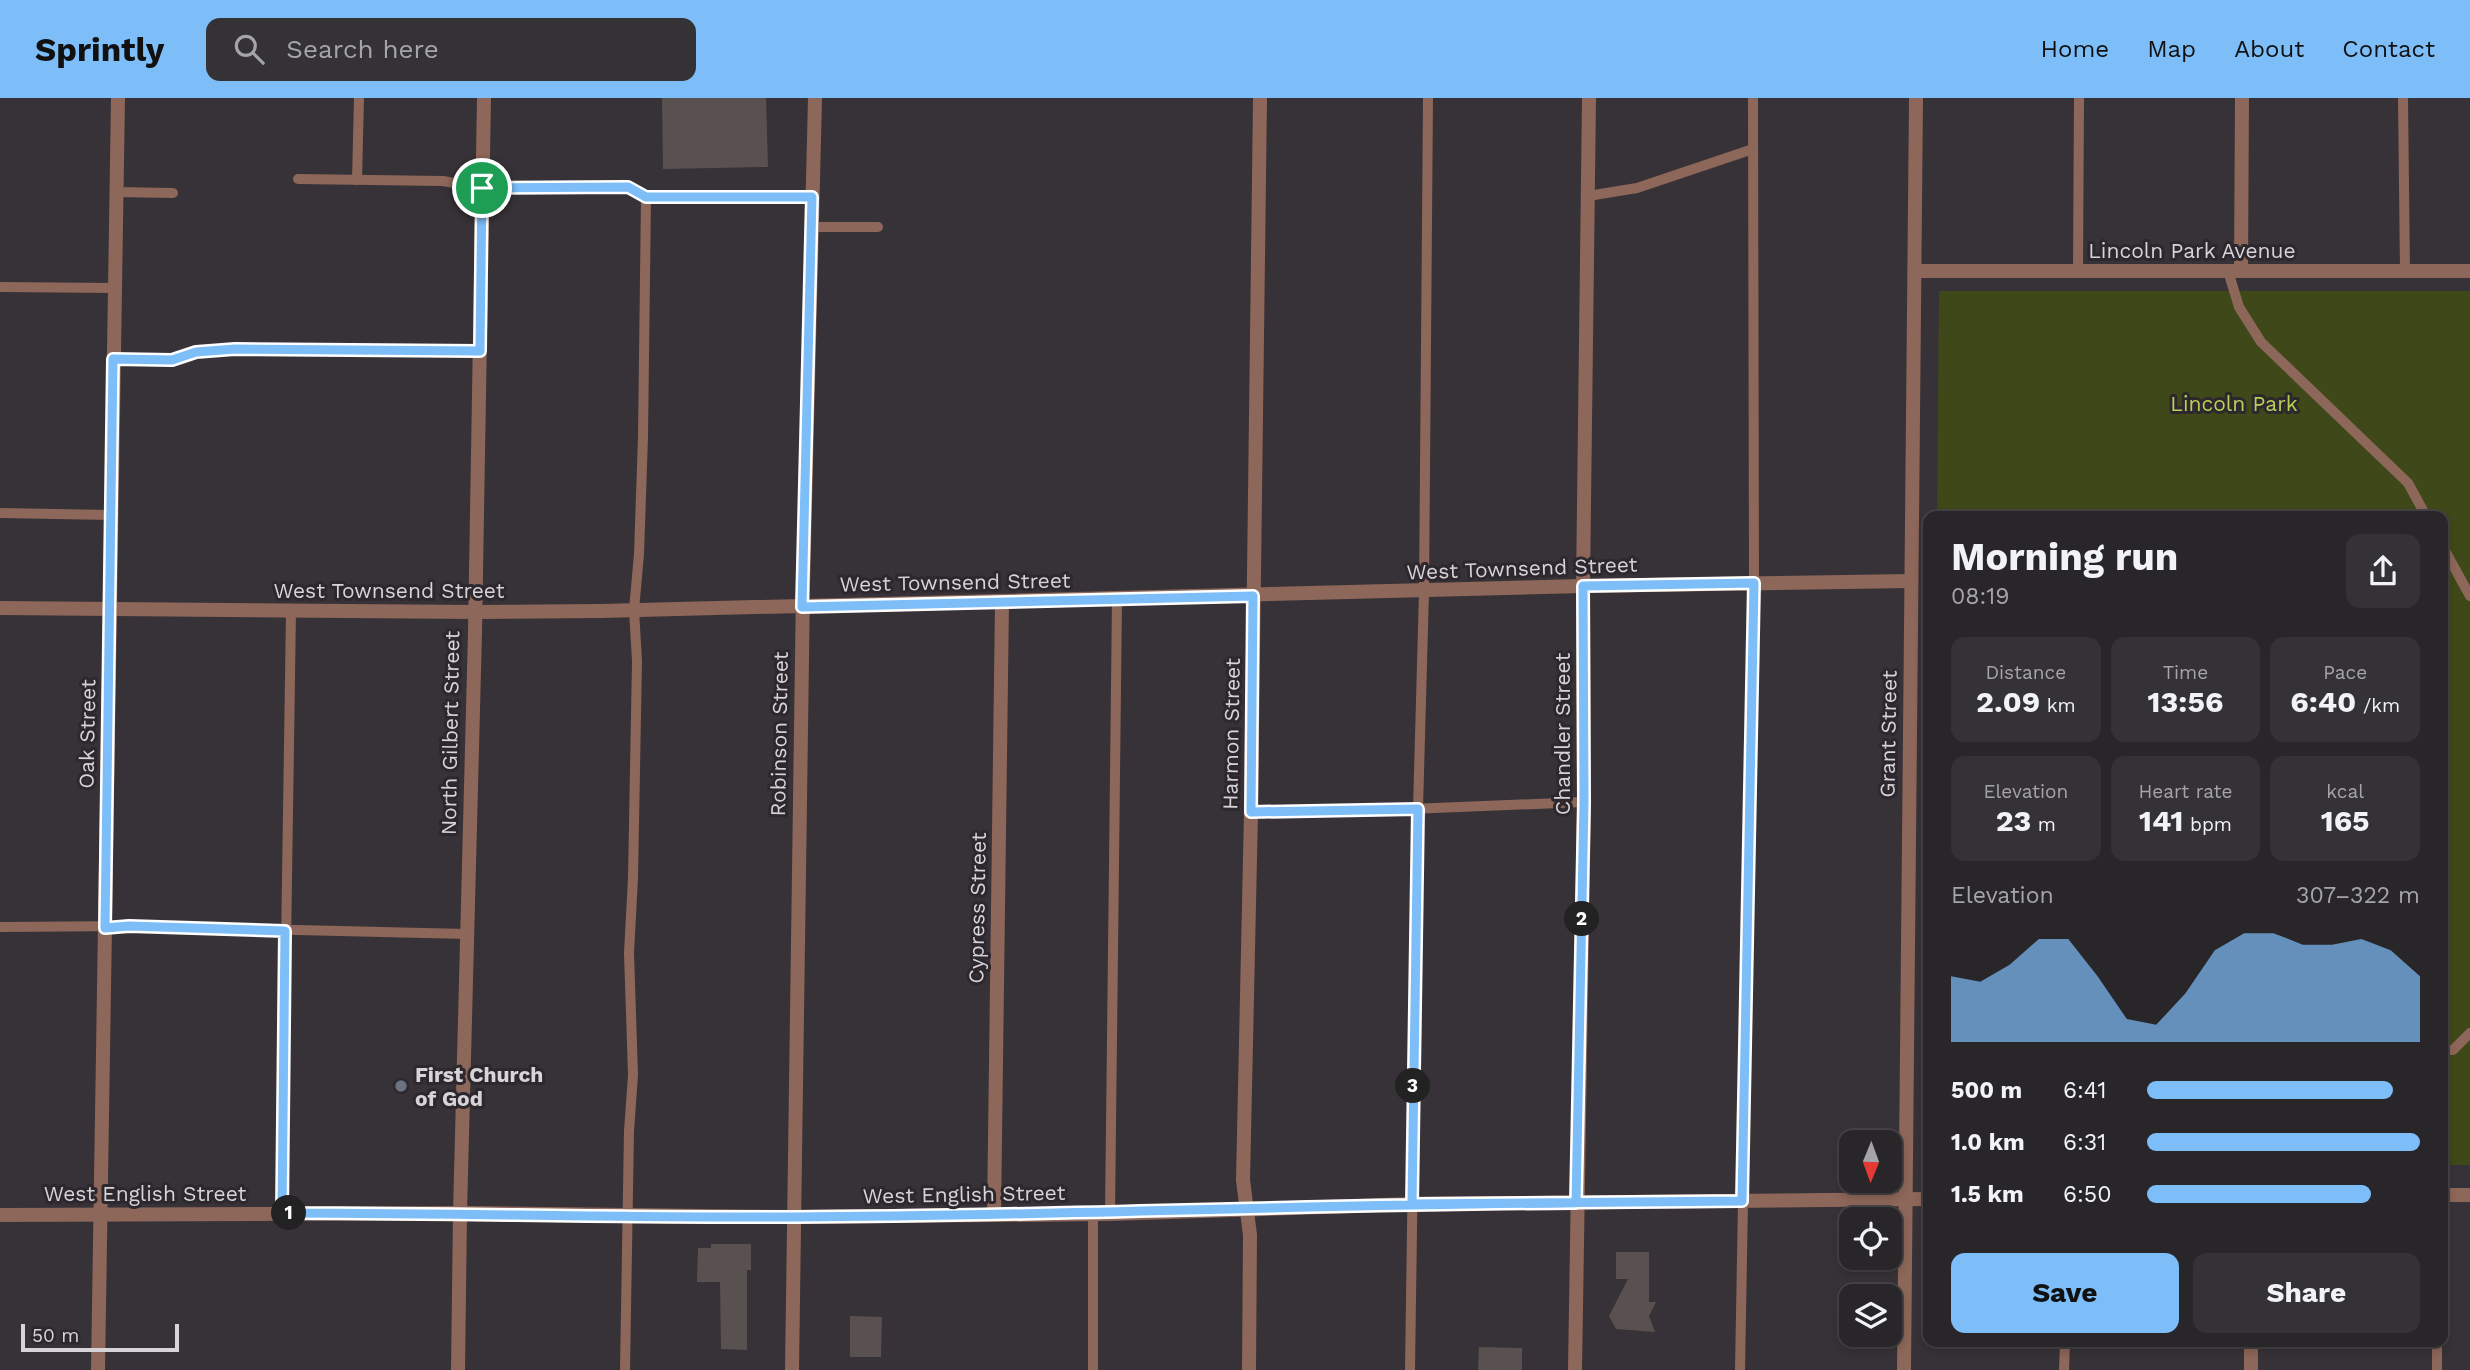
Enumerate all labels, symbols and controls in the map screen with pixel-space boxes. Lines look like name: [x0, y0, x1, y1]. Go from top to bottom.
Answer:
search box: [206, 18, 696, 81]
text: Sprintly: [35, 30, 164, 69]
icon: search: [230, 30, 268, 68]
text: Search here: [286, 34, 439, 64]
text: Home: [2041, 35, 2109, 63]
text: Map: [2147, 35, 2196, 63]
text: About: [2234, 35, 2304, 63]
text: Contact: [2342, 35, 2435, 63]
pin: [452, 158, 512, 218]
icon: arrive: [463, 169, 501, 207]
street label: Lincoln Park Avenue: [2088, 238, 2296, 263]
park label: Lincoln Park: [2170, 391, 2298, 416]
button: share: [2346, 534, 2420, 608]
text: Morning run: [1951, 535, 2178, 579]
street label: West Townsend Street: [1406, 551, 1638, 585]
street label: West Townsend Street: [839, 567, 1071, 597]
street label: West Townsend Street: [274, 578, 505, 603]
text: 08:19: [1951, 583, 2009, 610]
street label: North Gilbert Street: [436, 630, 464, 835]
street label: Robinson Street: [765, 651, 793, 817]
street label: Chandler Street: [1550, 653, 1575, 815]
street label: Harmon Street: [1217, 658, 1245, 810]
text: Distance: [1985, 661, 2066, 684]
text: Time: [2163, 661, 2208, 684]
text: Pace: [2323, 661, 2367, 684]
street label: Grant Street: [1874, 670, 1902, 798]
street label: Oak Street: [74, 679, 100, 789]
text: 2.09: [1976, 684, 2040, 719]
text: 13:56: [2148, 684, 2223, 719]
text: 6:40: [2290, 684, 2356, 719]
text: km: [2040, 694, 2076, 717]
text: /km: [2356, 694, 2400, 717]
text: Elevation: [1983, 780, 2068, 803]
text: Heart rate: [2139, 780, 2232, 803]
text: kcal: [2326, 780, 2364, 803]
text: 23: [1996, 803, 2031, 838]
text: 141: [2139, 803, 2184, 838]
text: 165: [2321, 803, 2370, 838]
text: m: [2031, 813, 2056, 836]
text: bpm: [2184, 813, 2232, 836]
street label: Cypress Street: [963, 832, 991, 984]
text: Elevation: [1951, 882, 2054, 909]
text: 307–322 m: [2296, 882, 2420, 909]
pin: 2: [1564, 902, 1600, 936]
text: 2: [1576, 907, 1587, 930]
place label: First Church of God: [415, 1062, 543, 1111]
pin: 3: [1396, 1068, 1430, 1104]
text: 3: [1407, 1074, 1418, 1097]
text: 500 m: [1951, 1077, 2022, 1104]
text: 6:41: [2063, 1077, 2106, 1104]
marker: First Church of God: [393, 1078, 409, 1094]
text: 1.0 km: [1951, 1129, 2025, 1156]
text: 6:31: [2063, 1129, 2106, 1156]
north arrow: [1839, 1130, 1902, 1194]
map controls: [1839, 1130, 1902, 1347]
street label: West English Street: [862, 1180, 1066, 1208]
street label: West English Street: [44, 1181, 247, 1206]
text: 1.5 km: [1951, 1181, 2024, 1208]
text: 6:50: [2063, 1181, 2111, 1208]
pin: 1: [272, 1196, 306, 1230]
text: 1: [284, 1201, 293, 1224]
button: locate: [1839, 1207, 1902, 1270]
button: Save: [1951, 1253, 2179, 1333]
button: Share: [2193, 1253, 2420, 1333]
button: layers: [1839, 1284, 1902, 1347]
scale bar: [21, 1321, 178, 1353]
text: 50 m: [32, 1324, 79, 1347]

